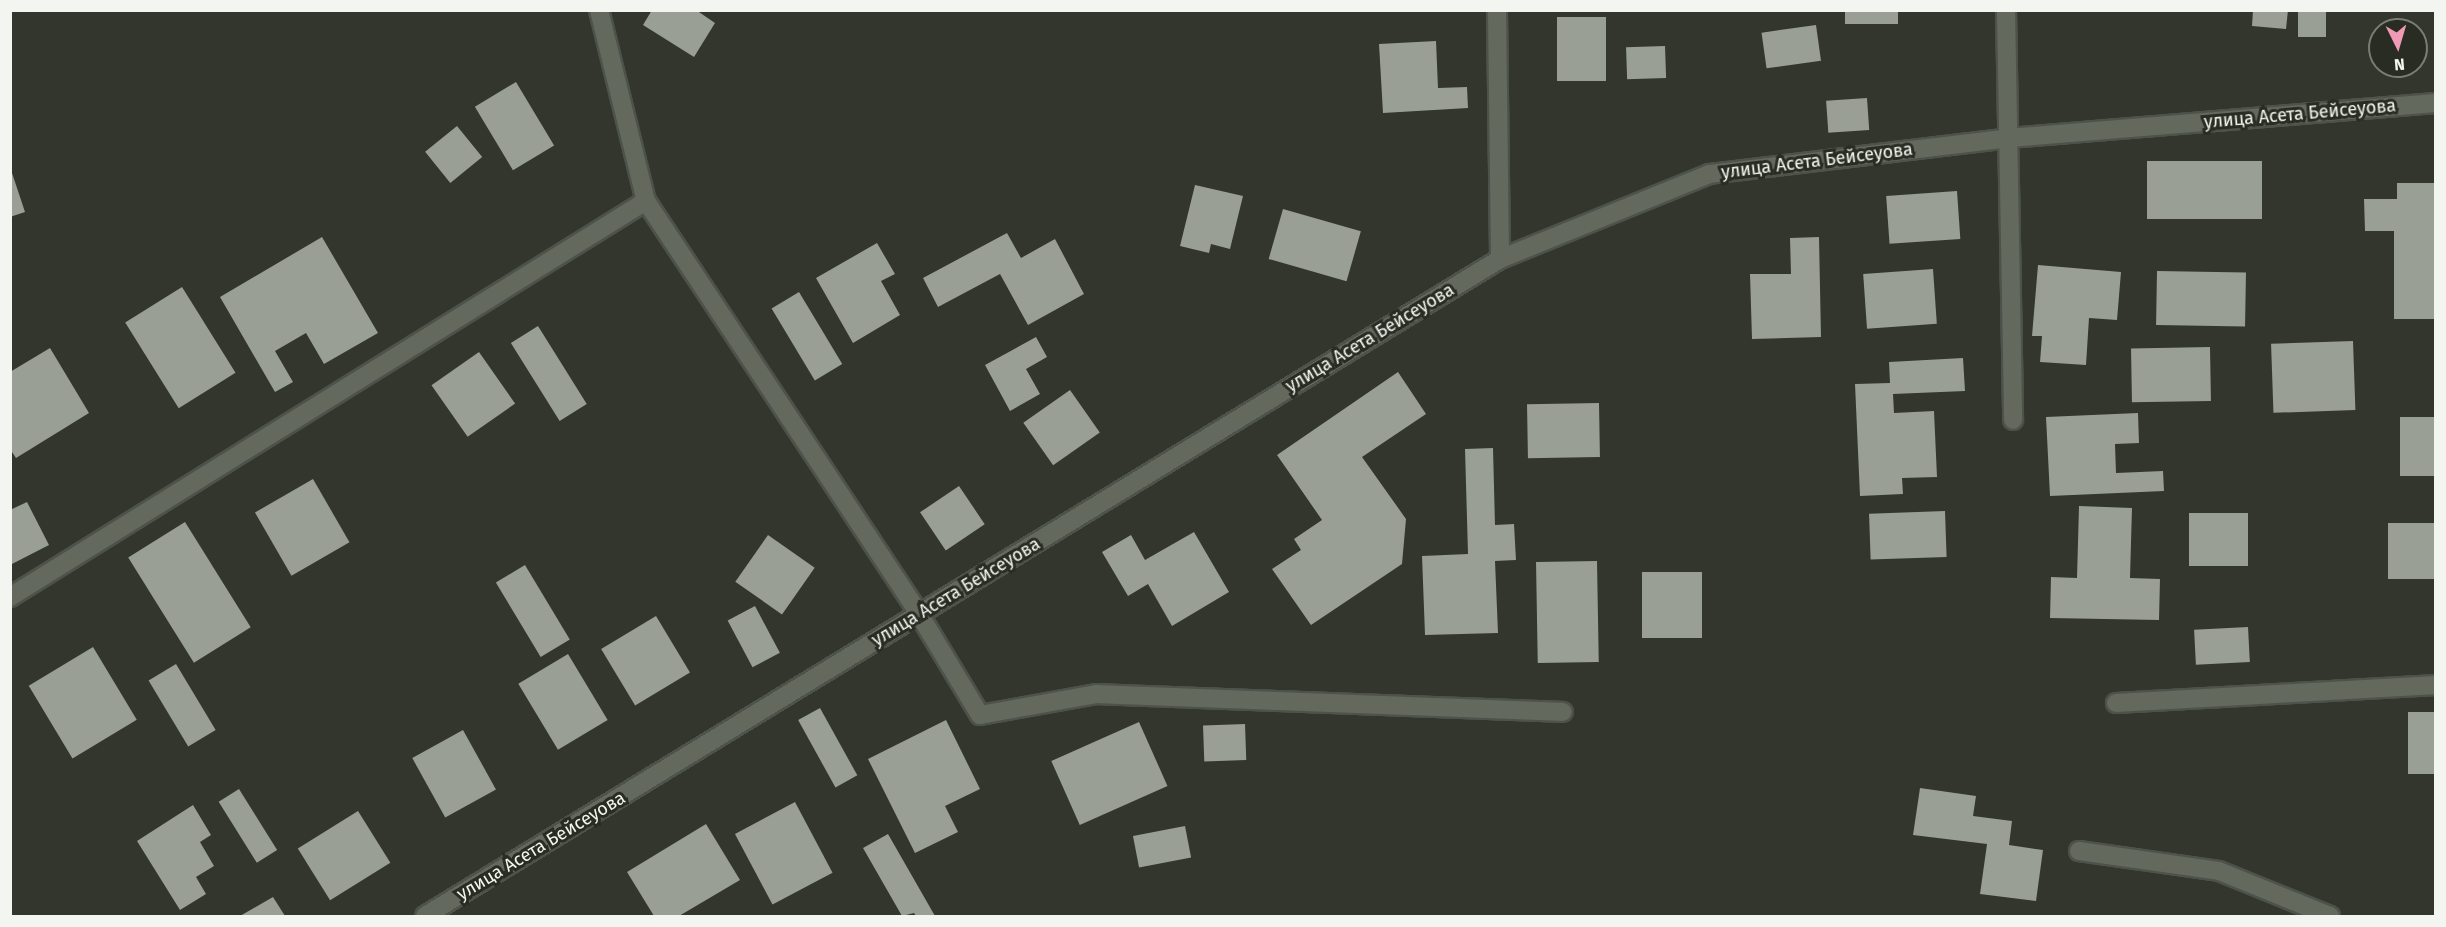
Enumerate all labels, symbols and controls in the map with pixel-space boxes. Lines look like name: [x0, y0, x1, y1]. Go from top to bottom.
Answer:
north arrow: [2368, 18, 2428, 78]
text: N: [2393, 55, 2406, 74]
street label: улица Асета Бейсеуова: [2203, 95, 2397, 133]
street label: улица Асета Бейсеуова: [1720, 139, 1914, 183]
street label: улица Асета Бейсеуова: [1282, 279, 1458, 397]
street label: улица Асета Бейсеуова: [868, 533, 1044, 651]
street label: улица Асета Бейсеуова: [453, 787, 629, 905]

